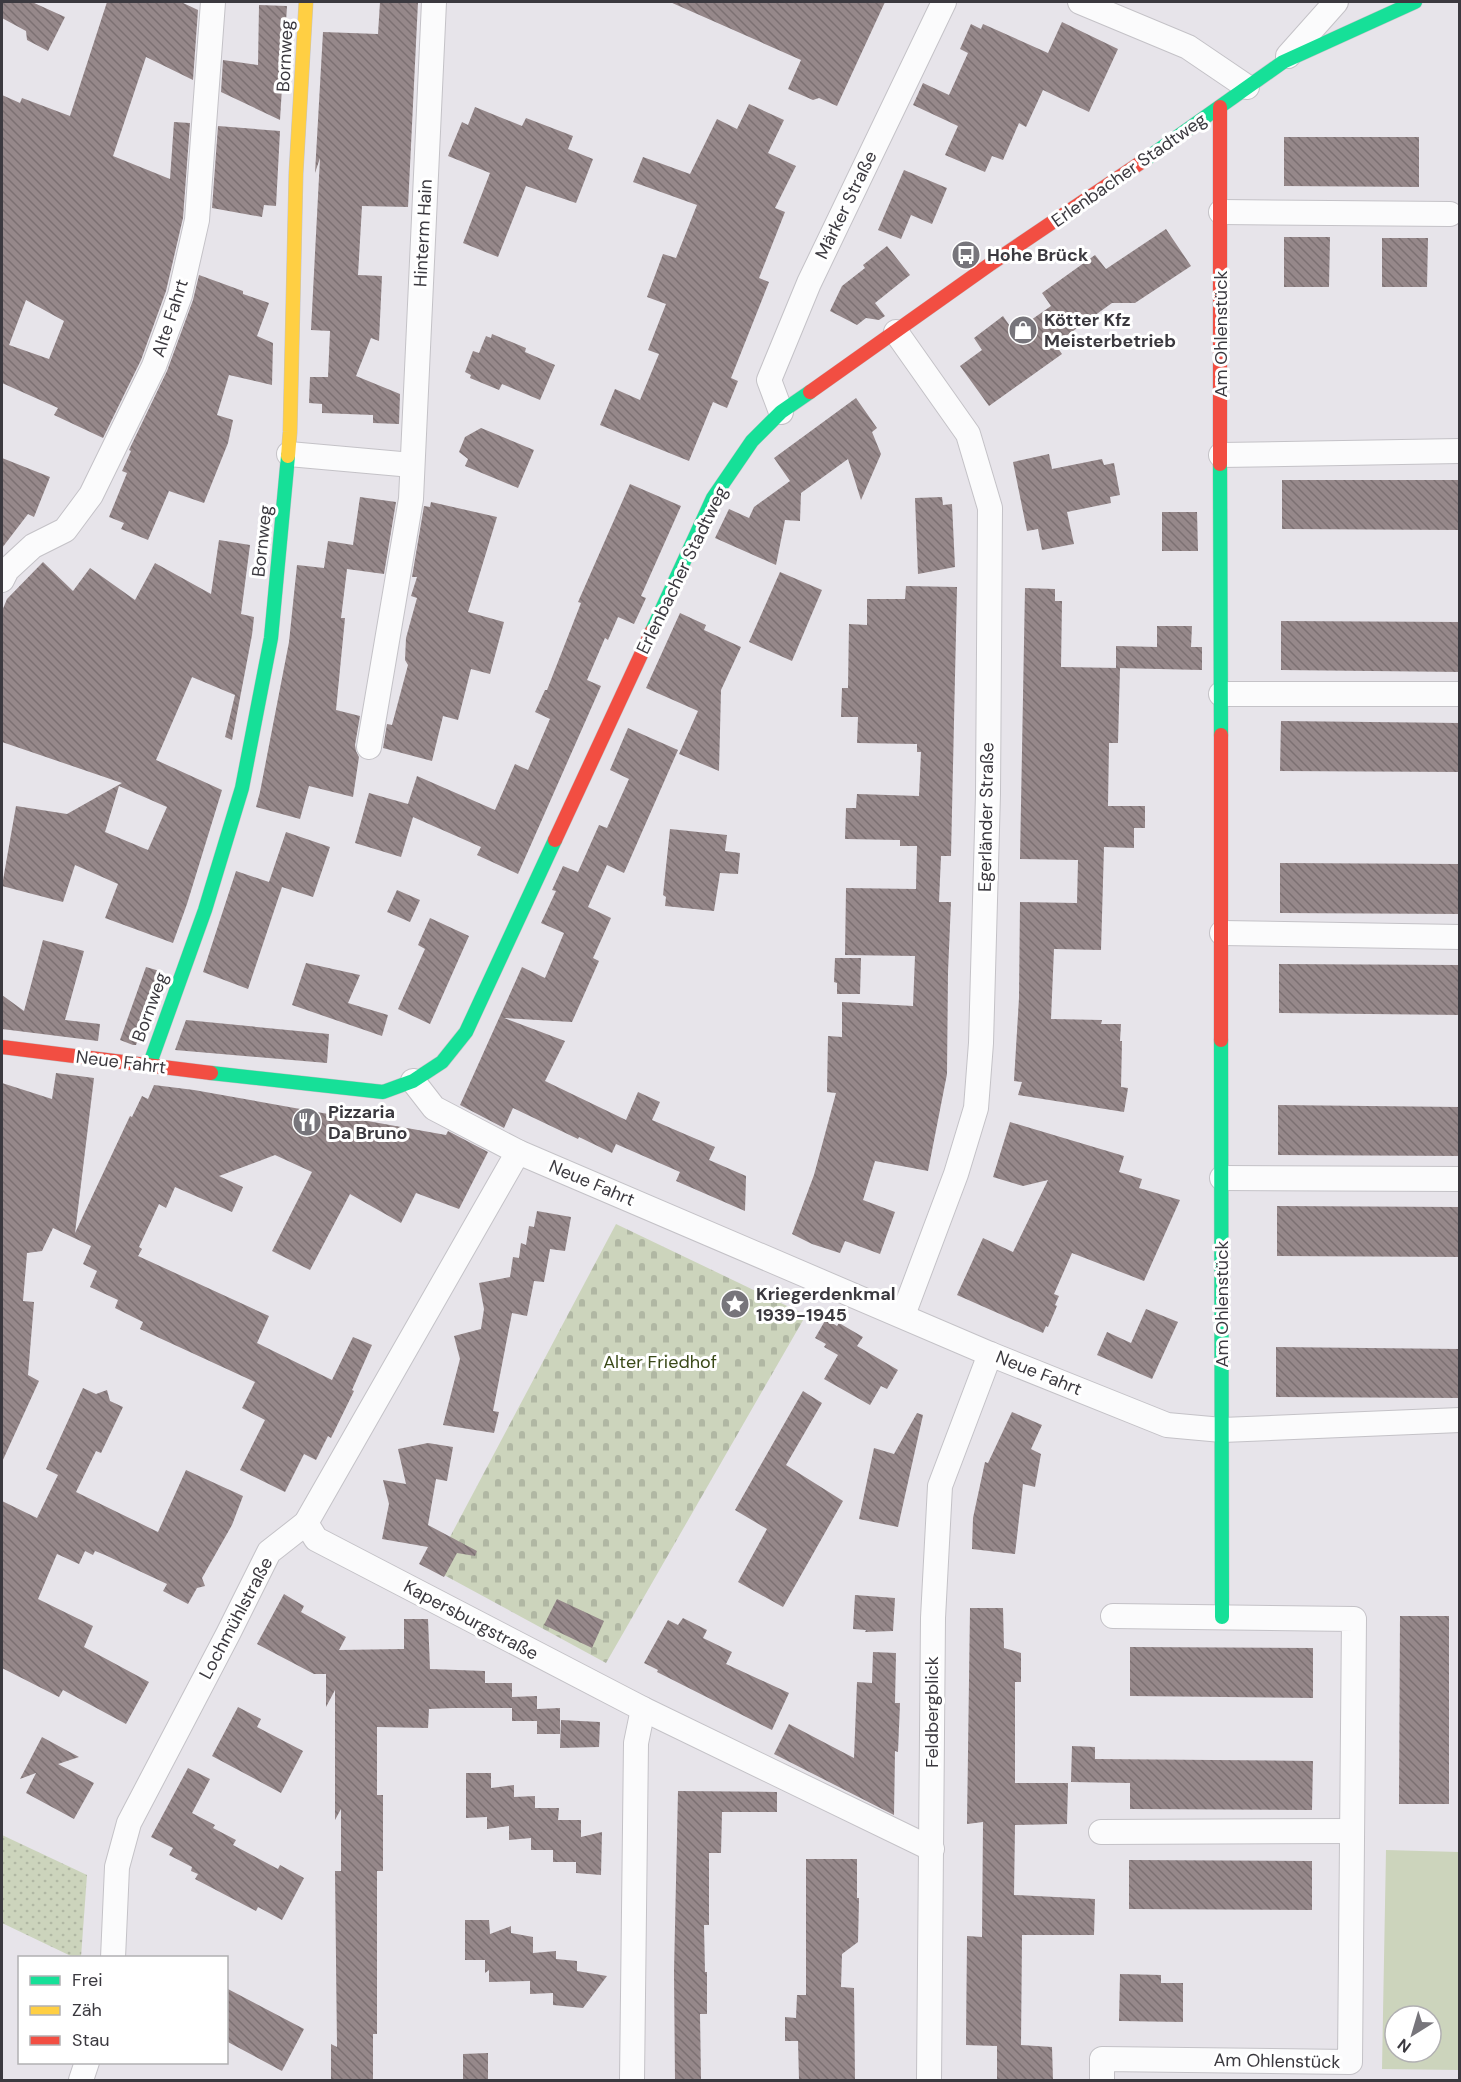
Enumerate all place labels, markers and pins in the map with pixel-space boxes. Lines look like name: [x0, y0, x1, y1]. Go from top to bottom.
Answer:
bus stop icon: Hohe Brück: [950, 239, 982, 271]
place label: Hohe Brück: [987, 243, 1089, 267]
place label: Kötter Kfz Meisterbetrieb: [1044, 308, 1176, 353]
shop icon: Kötter Kfz Meisterbetrieb: [1007, 314, 1039, 346]
place label: Pizzaria Da Bruno: [328, 1100, 408, 1145]
restaurant icon: Pizzaria Da Bruno: [291, 1106, 323, 1138]
place label: Kriegerdenkmal 1939-1945: [756, 1282, 896, 1327]
place icon: Kriegerdenkmal 1939-1945: [719, 1288, 751, 1320]

